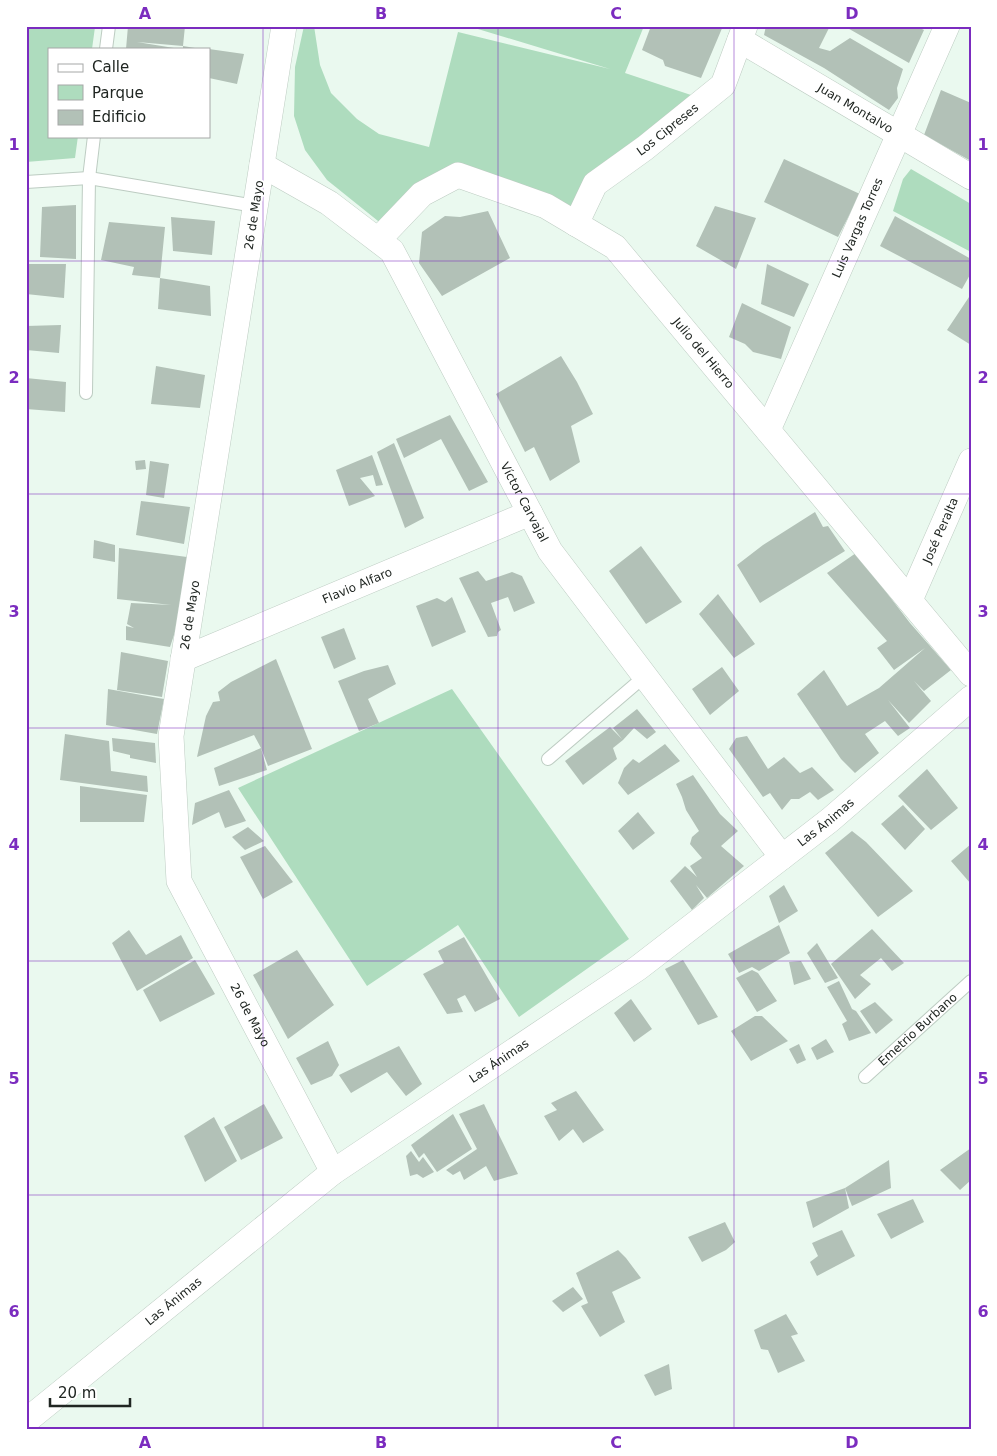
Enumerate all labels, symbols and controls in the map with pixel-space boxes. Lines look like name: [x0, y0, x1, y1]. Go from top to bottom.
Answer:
text: A: [139, 4, 152, 23]
text: B: [375, 4, 387, 23]
text: C: [610, 4, 622, 23]
text: D: [845, 4, 859, 23]
legend: [48, 48, 210, 138]
text: Calle: [92, 58, 129, 76]
street label: Juan Montalvo: [814, 80, 895, 136]
text: Parque: [92, 84, 144, 102]
street label: Los Cipreses: [634, 101, 701, 159]
text: Edificio: [92, 108, 146, 126]
text: 1: [8, 135, 20, 154]
text: 1: [977, 135, 989, 154]
street label: Luis Vargas Torres: [829, 176, 886, 280]
street label: 26 de Mayo: [242, 179, 266, 251]
street label: Julio del Hierro: [669, 314, 737, 391]
text: 2: [8, 368, 20, 387]
text: 2: [977, 368, 989, 387]
street label: Víctor Carvajal: [497, 460, 551, 544]
street label: José Peralta: [920, 495, 961, 566]
street label: Flavio Alfaro: [320, 565, 394, 607]
street label: 26 de Mayo: [178, 579, 202, 651]
text: 3: [8, 602, 20, 621]
text: 3: [977, 602, 989, 621]
street label: Las Ánimas: [795, 795, 857, 849]
text: 4: [8, 835, 20, 854]
text: 4: [977, 835, 989, 854]
street label: 26 de Mayo: [227, 981, 273, 1049]
street label: Emetrio Burbano: [875, 990, 960, 1069]
street label: Las Ánimas: [467, 1036, 531, 1086]
text: 5: [8, 1069, 20, 1088]
text: 5: [977, 1069, 989, 1088]
street label: Las Ánimas: [142, 1274, 205, 1328]
text: 6: [8, 1302, 20, 1321]
text: 6: [977, 1302, 989, 1321]
scale bar: [50, 1376, 130, 1408]
text: 20 m: [58, 1384, 96, 1402]
text: A: [139, 1433, 152, 1452]
text: B: [375, 1433, 387, 1452]
text: C: [610, 1433, 622, 1452]
text: D: [845, 1433, 859, 1452]

